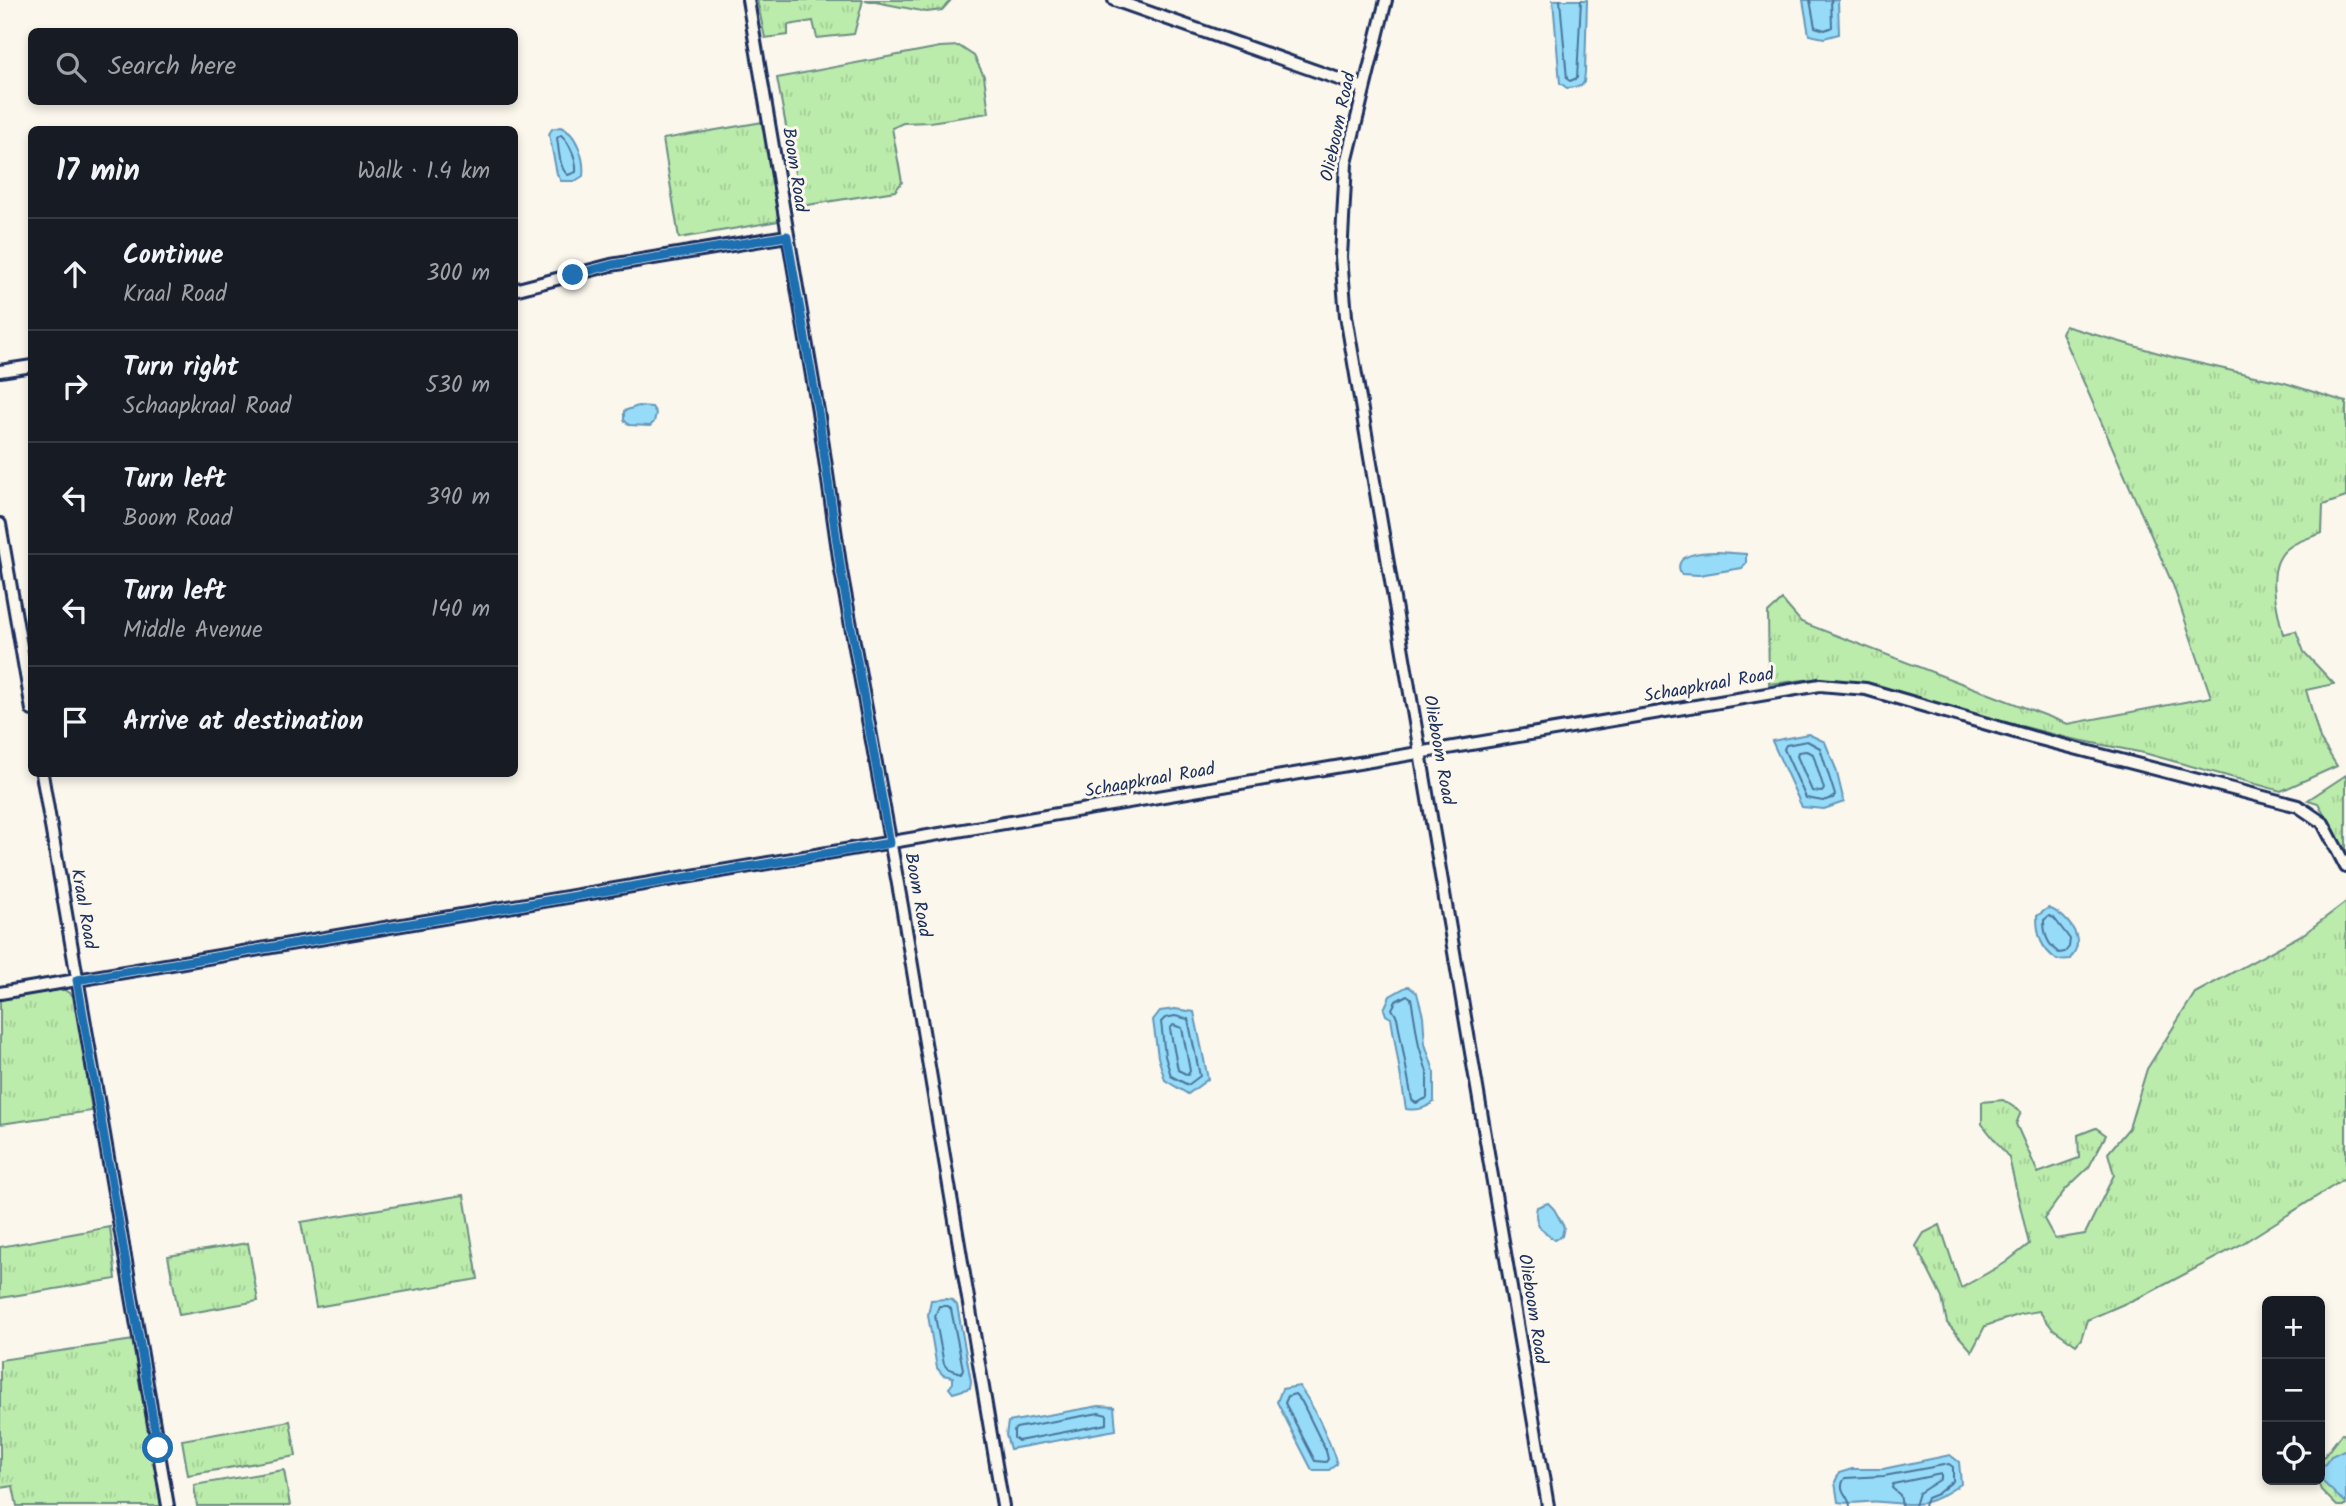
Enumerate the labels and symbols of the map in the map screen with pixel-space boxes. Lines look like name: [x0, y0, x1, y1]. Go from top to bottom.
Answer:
street label: Olieboom Road: [1313, 69, 1365, 184]
street label: Boom Road: [773, 126, 815, 215]
route end: [557, 259, 588, 290]
street label: Schaapkraal Road: [1642, 660, 1777, 712]
street label: Olieboom Road: [1414, 693, 1462, 808]
street label: Schaapkraal Road: [1083, 755, 1218, 807]
street label: Boom Road: [895, 850, 939, 941]
street label: Kraal Road: [62, 866, 105, 952]
street label: Olieboom Road: [1509, 1252, 1555, 1367]
route start: [142, 1432, 173, 1463]

